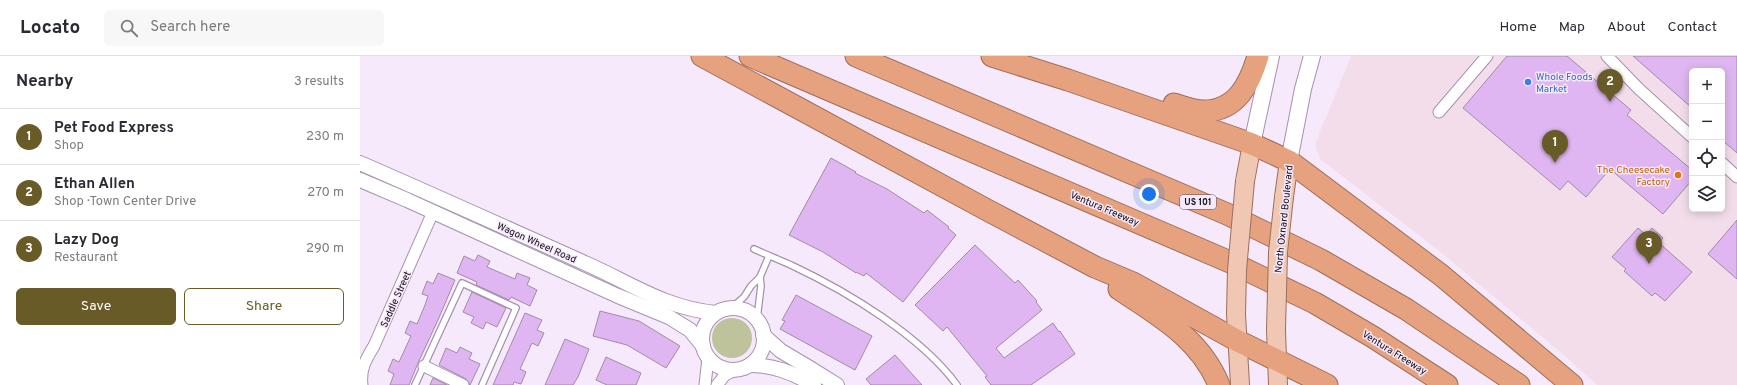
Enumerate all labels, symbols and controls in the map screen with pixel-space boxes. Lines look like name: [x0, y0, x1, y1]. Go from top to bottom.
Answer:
search box: [104, 10, 384, 46]
text: Locato: [20, 16, 80, 40]
icon: search: [118, 17, 140, 39]
text: Search here: [150, 18, 230, 37]
text: Home: [1500, 19, 1537, 36]
text: Map: [1559, 19, 1585, 36]
text: About: [1607, 19, 1646, 36]
text: Contact: [1668, 19, 1717, 36]
map controls: [1689, 68, 1725, 212]
button: +: [1689, 68, 1725, 104]
pin: 2: [1597, 69, 1623, 102]
text: Nearby: [16, 71, 73, 93]
place label: Whole Foods Market: [1536, 71, 1593, 96]
text: 3 results: [294, 74, 344, 90]
marker: Whole Foods Market: [1523, 77, 1533, 87]
button: −: [1689, 104, 1725, 140]
text: Pet Food Express: [54, 119, 174, 138]
text: 1: [26, 129, 32, 145]
text: 230 m: [306, 129, 344, 145]
pin: 1: [1542, 130, 1568, 163]
text: Shop: [54, 138, 84, 154]
button: locate: [1689, 140, 1725, 176]
place label: The Cheesecake Factory: [1597, 164, 1670, 189]
street label: North Oxnard Boulevard: [1272, 165, 1297, 274]
marker: The Cheesecake Factory: [1673, 170, 1683, 180]
text: Ethan Allen: [54, 175, 135, 194]
button: layers: [1689, 176, 1725, 212]
your location: [1139, 184, 1159, 204]
text: 2: [25, 185, 33, 201]
text: 270 m: [307, 185, 344, 201]
street label: Ventura Freeway: [1068, 189, 1141, 230]
text: Shop · Town Center Drive: [54, 194, 196, 210]
road number: US 101: [1180, 195, 1216, 209]
street label: Wagon Wheel Road: [495, 220, 578, 267]
text: Lazy Dog: [54, 231, 119, 250]
pin: 3: [1636, 231, 1662, 264]
text: 3: [25, 241, 33, 257]
text: 290 m: [306, 241, 344, 257]
text: Restaurant: [54, 250, 118, 266]
street label: Saddle Street: [378, 269, 415, 330]
button: Save: [16, 288, 176, 325]
button: Share: [184, 288, 344, 325]
street label: Ventura Freeway: [1359, 328, 1429, 378]

